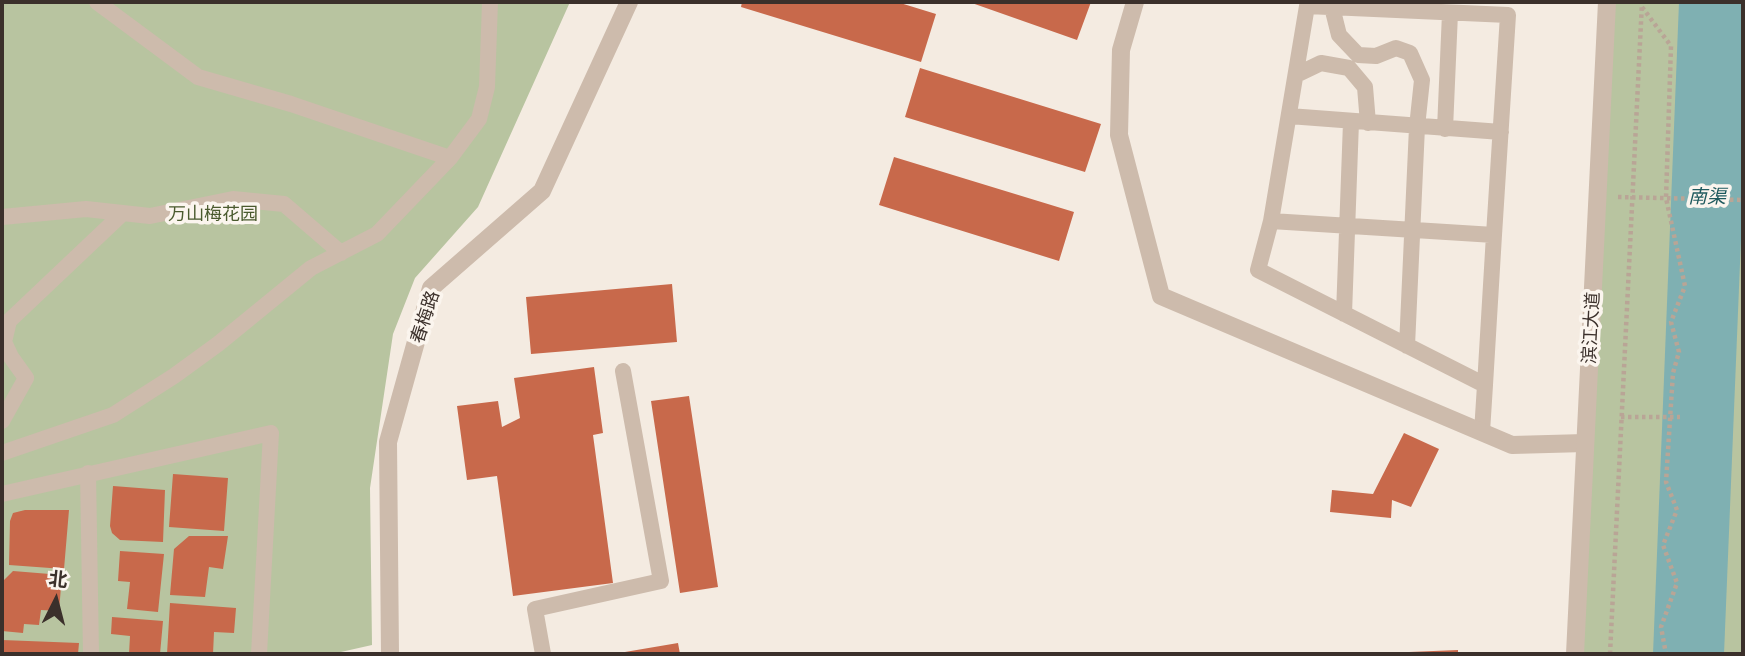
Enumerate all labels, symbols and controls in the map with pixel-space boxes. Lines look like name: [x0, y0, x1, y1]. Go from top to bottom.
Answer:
water label: 南渠: [1688, 186, 1726, 208]
park label: 万山梅花园: [168, 203, 258, 225]
street label: 春梅路: [406, 288, 444, 346]
street label: 滨江大道: [1578, 291, 1604, 365]
north arrow: [21, 565, 91, 635]
text: 北: [48, 566, 69, 591]

